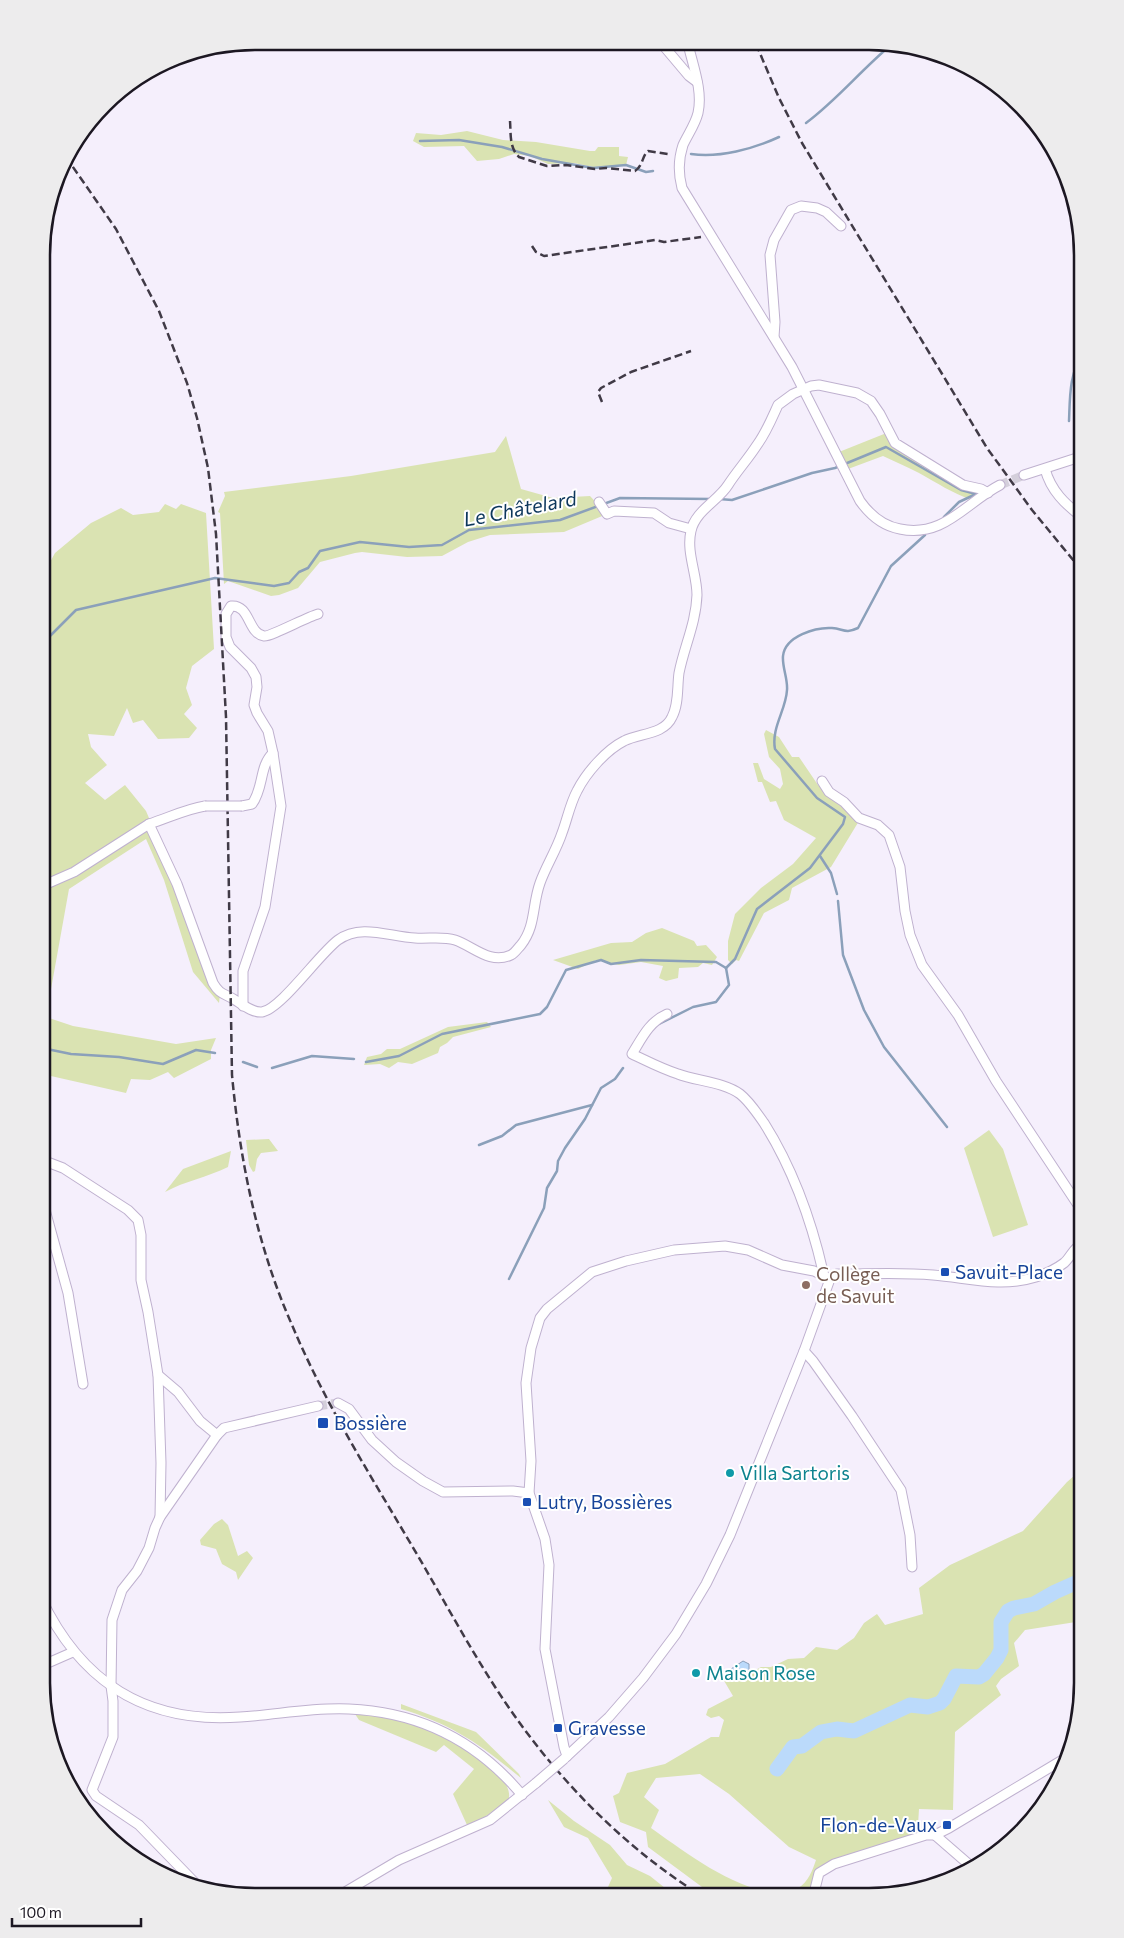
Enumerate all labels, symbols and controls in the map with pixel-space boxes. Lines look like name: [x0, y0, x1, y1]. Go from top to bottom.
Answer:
water label: Le Châtelard: [461, 485, 580, 531]
place label: Savuit-Place: [955, 1260, 1063, 1283]
place label: Collège de Savuit: [816, 1262, 895, 1307]
marker: Savuit-Place: [939, 1266, 951, 1278]
marker: Collège de Savuit: [800, 1279, 812, 1291]
place label: Bossière: [334, 1411, 407, 1434]
marker: Bossière: [316, 1416, 330, 1430]
place label: Villa Sartoris: [740, 1461, 850, 1484]
marker: Villa Sartoris: [724, 1467, 736, 1479]
place label: Lutry, Bossières: [537, 1490, 672, 1513]
marker: Lutry, Bossières: [521, 1496, 533, 1508]
place label: Maison Rose: [706, 1661, 815, 1684]
marker: Maison Rose: [690, 1667, 702, 1679]
place label: Gravesse: [568, 1716, 646, 1739]
marker: Gravesse: [552, 1722, 564, 1734]
place label: Flon-de-Vaux: [820, 1813, 937, 1836]
marker: Flon-de-Vaux: [941, 1819, 953, 1831]
scale bar: [12, 1896, 141, 1928]
text: 100 m: [20, 1903, 62, 1921]

